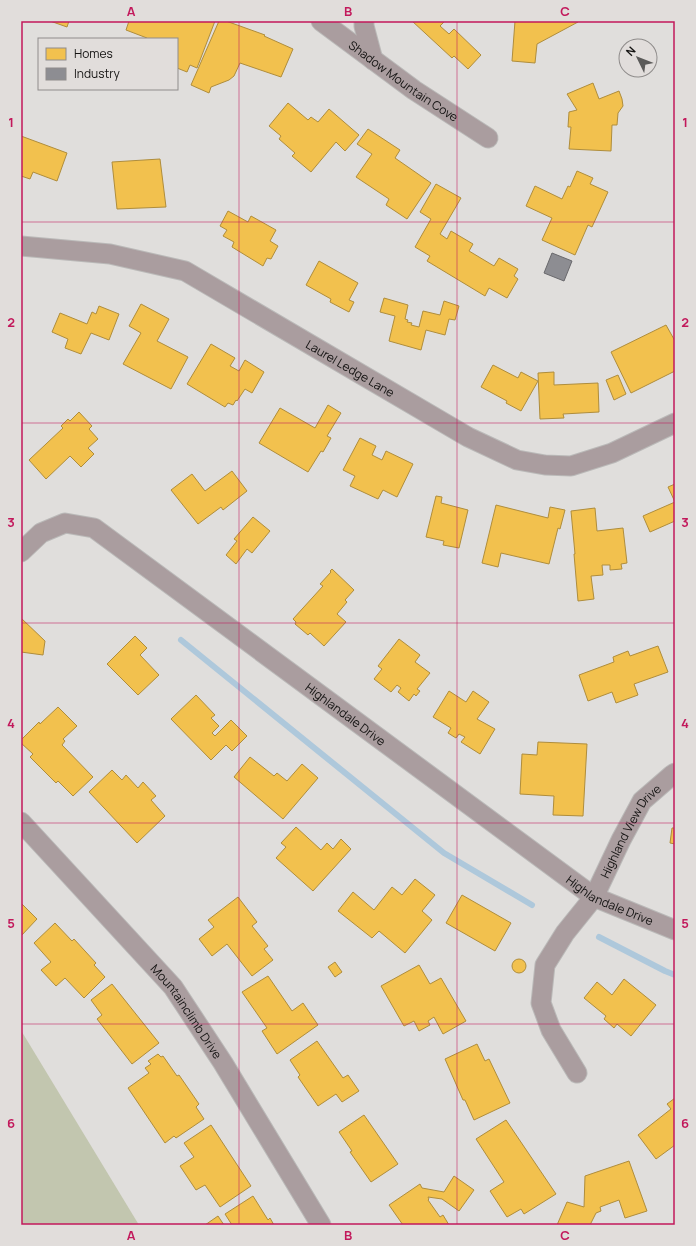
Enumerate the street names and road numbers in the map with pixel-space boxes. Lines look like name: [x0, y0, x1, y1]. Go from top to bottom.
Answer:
street label: Shadow Mountain Cove: [345, 36, 462, 125]
street label: Laurel Ledge Lane: [303, 335, 398, 401]
street label: Highlandale Drive: [302, 679, 389, 749]
street label: Highland View Drive: [596, 780, 664, 881]
street label: Highlandale Drive: [563, 871, 656, 929]
street label: Mountainclimb Drive: [147, 960, 226, 1062]

